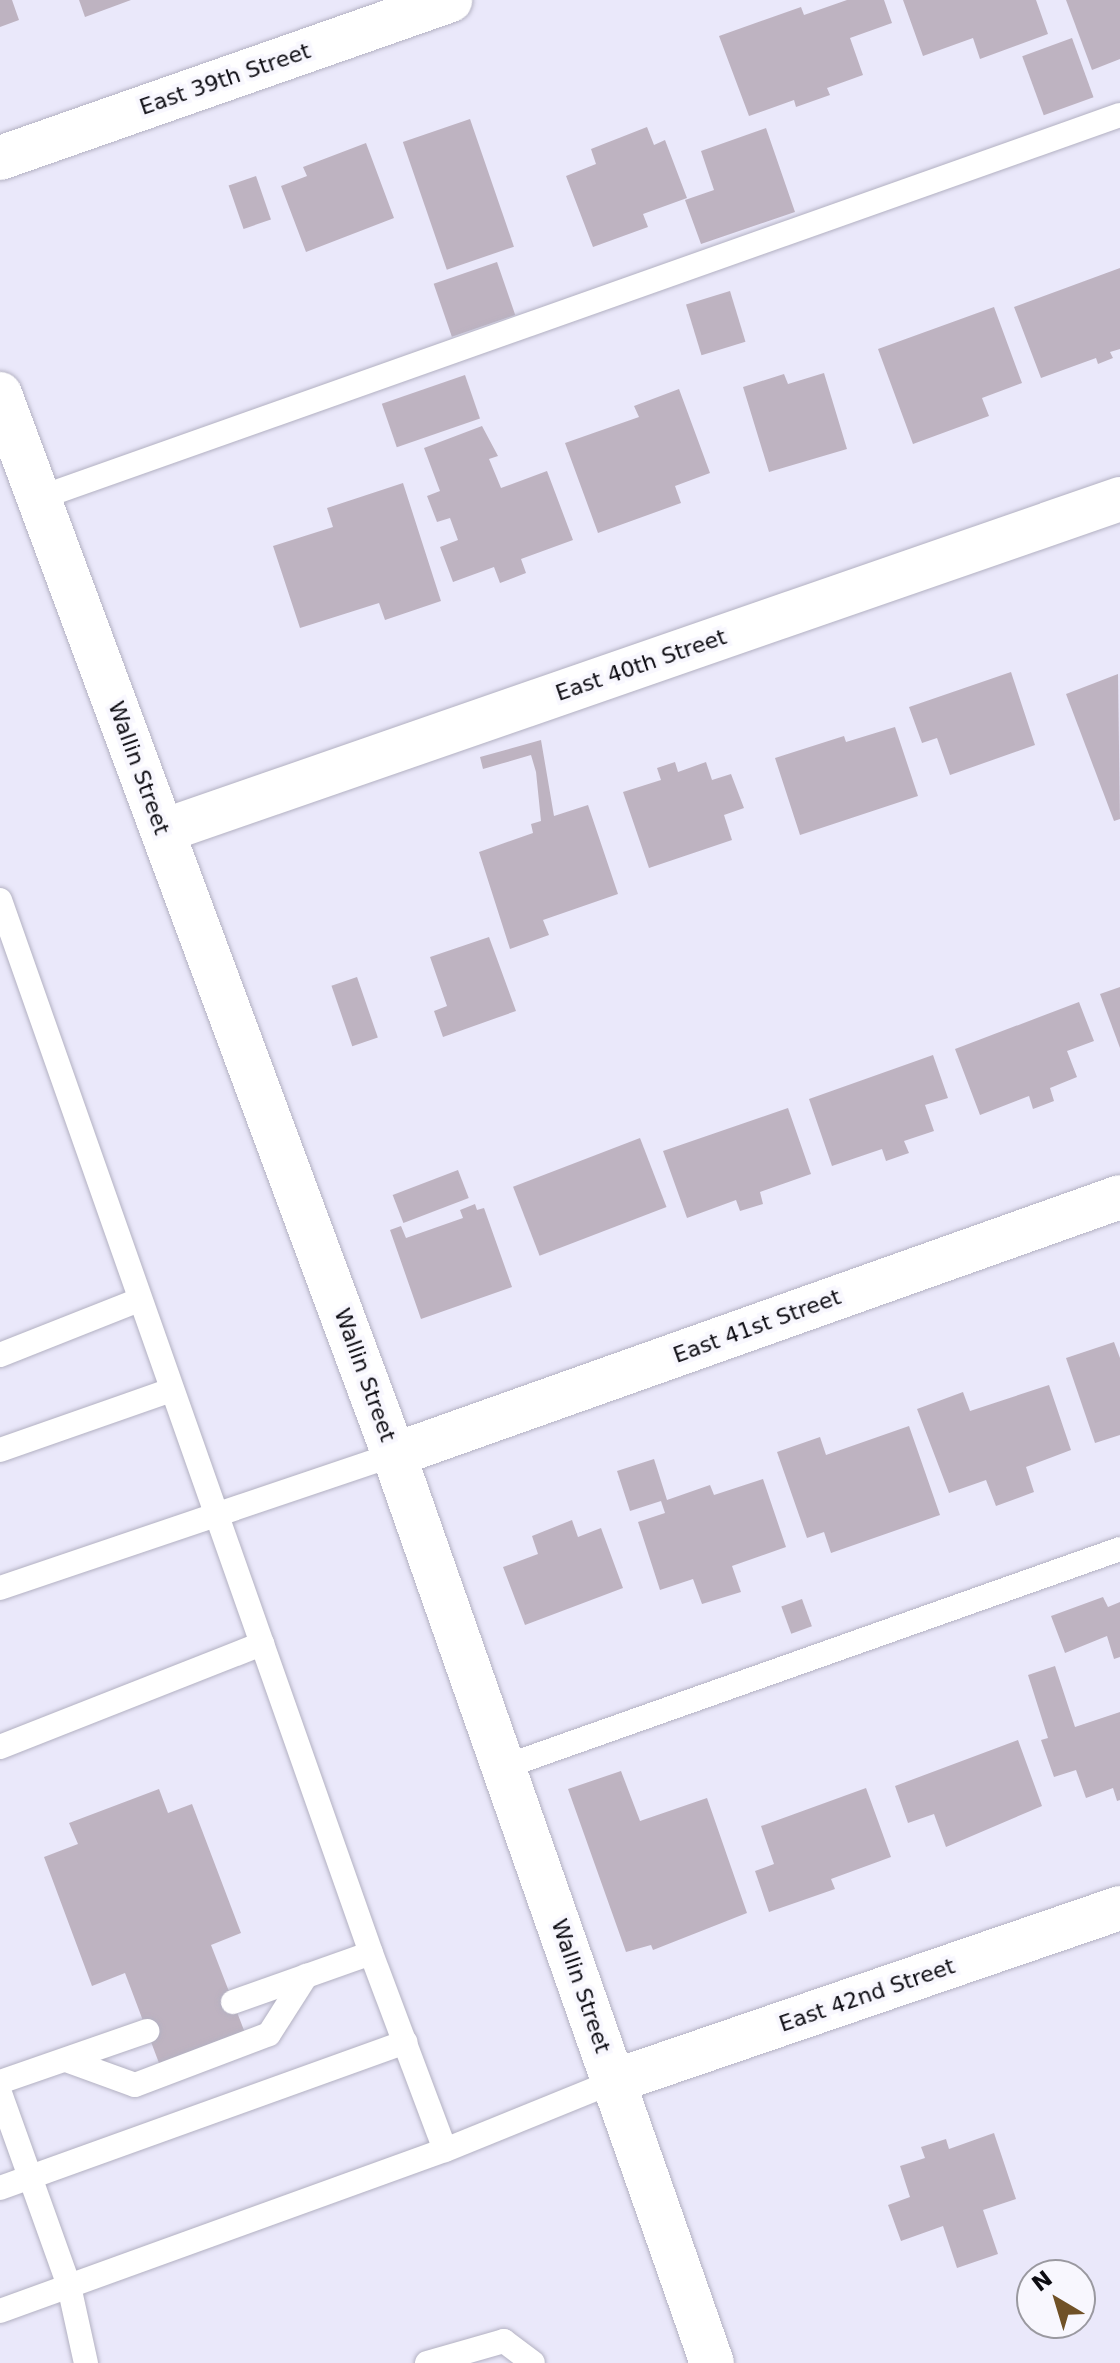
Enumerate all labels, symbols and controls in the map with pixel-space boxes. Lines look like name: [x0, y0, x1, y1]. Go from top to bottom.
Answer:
street label: East 39th Street: [136, 37, 314, 121]
street label: East 40th Street: [552, 623, 730, 707]
street label: Wallin Street: [103, 698, 175, 838]
street label: East 41st Street: [670, 1283, 844, 1369]
street label: Wallin Street: [329, 1305, 401, 1445]
street label: Wallin Street: [546, 1916, 616, 2056]
street label: East 42nd Street: [776, 1953, 958, 2037]
north arrow: [1016, 2259, 1096, 2339]
text: N: [1027, 2266, 1057, 2297]

